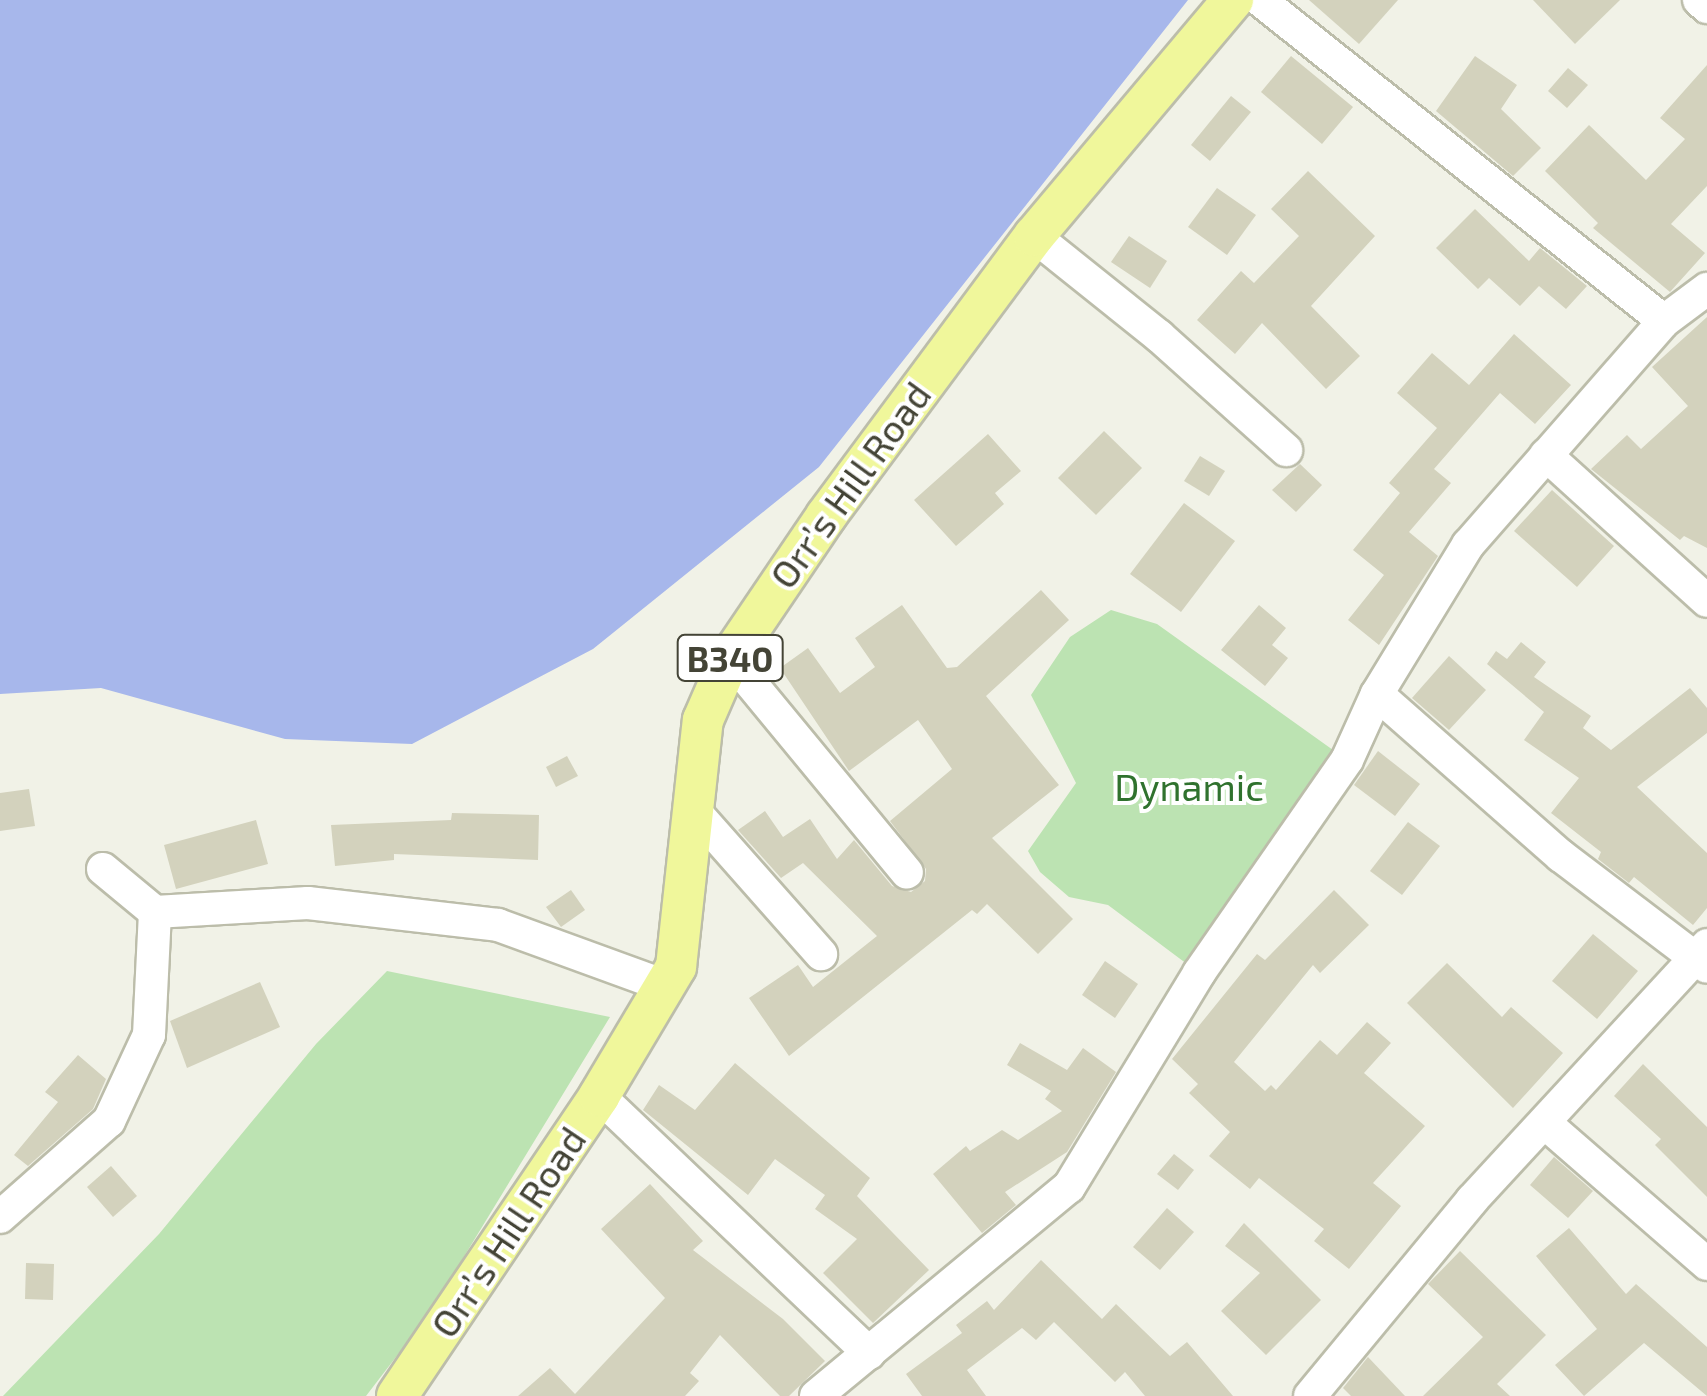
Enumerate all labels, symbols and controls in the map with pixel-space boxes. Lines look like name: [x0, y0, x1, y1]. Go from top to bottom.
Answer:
street label: Orr’s Hill Road: [760, 373, 940, 597]
road number: B340: [675, 628, 785, 688]
park label: Dynamic: [1114, 764, 1264, 810]
street label: Orr’s Hill Road: [421, 1118, 595, 1346]

